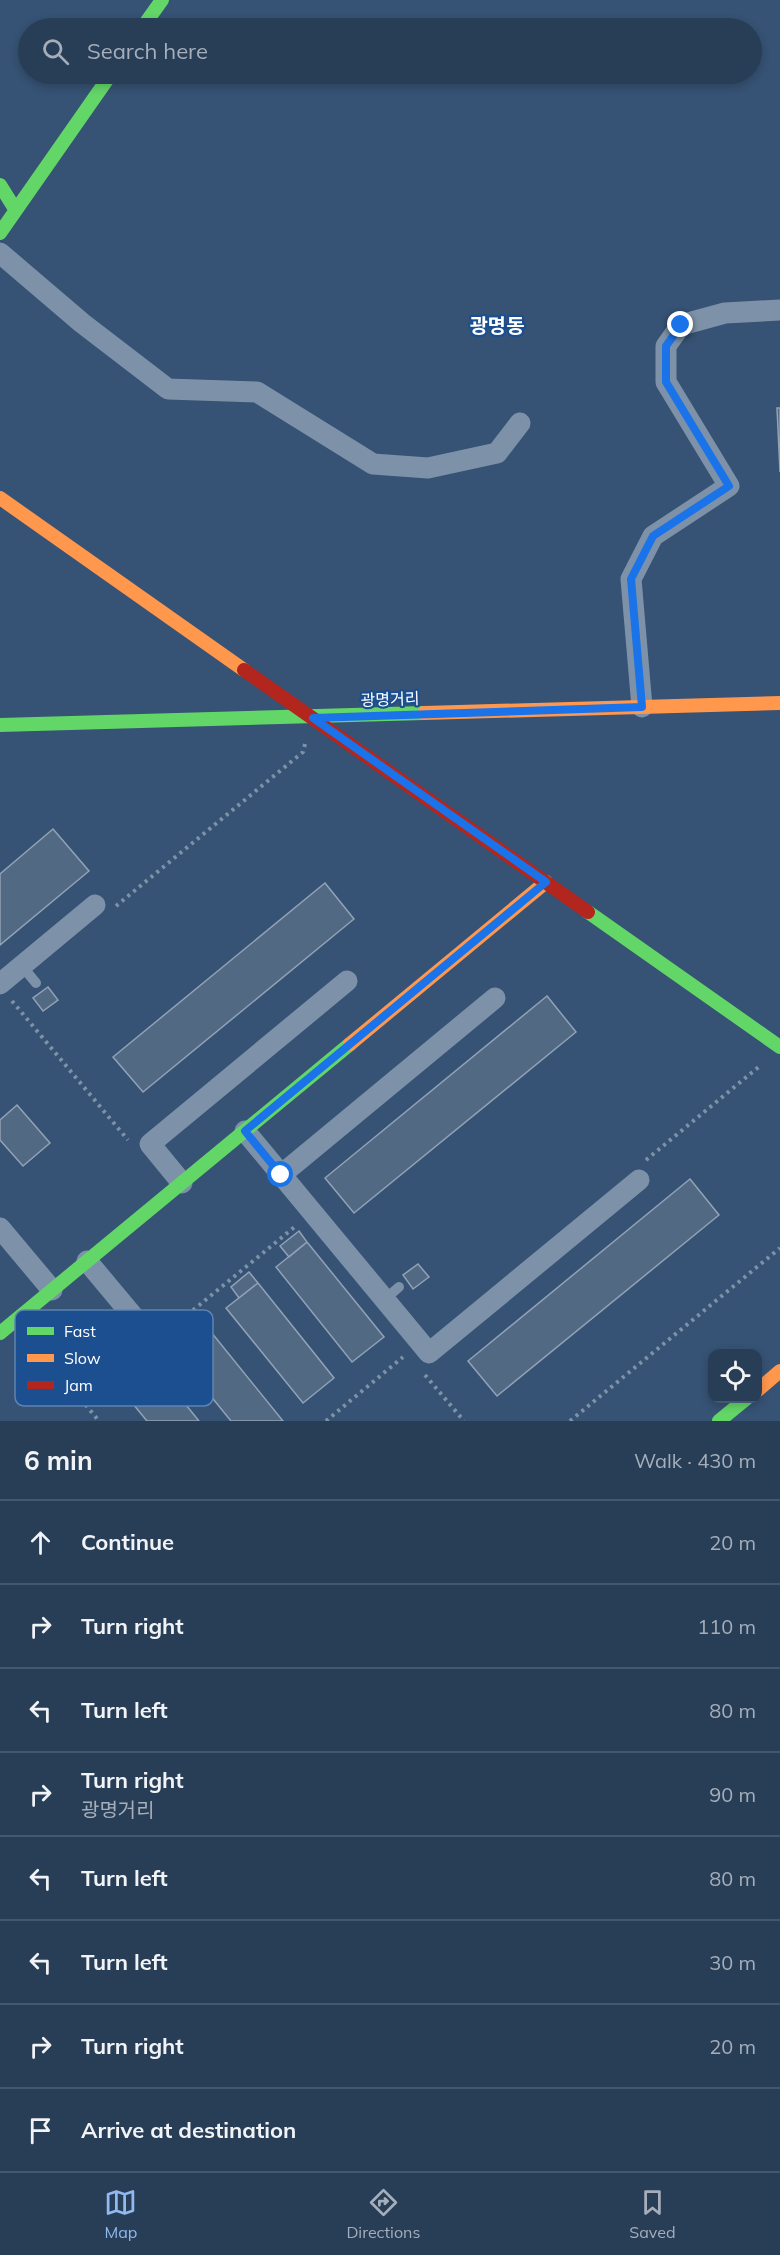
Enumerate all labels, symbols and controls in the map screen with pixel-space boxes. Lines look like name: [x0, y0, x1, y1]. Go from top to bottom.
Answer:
search box: [18, 18, 762, 84]
icon: search: [39, 35, 72, 68]
text: Search here: [87, 37, 208, 65]
route end: [667, 311, 693, 337]
district label: 광명동: [469, 313, 525, 338]
street label: 광명거리: [360, 688, 420, 710]
route start: [267, 1161, 293, 1187]
legend: [15, 1310, 213, 1406]
text: Fast: [64, 1321, 96, 1341]
text: Slow: [64, 1348, 101, 1368]
map controls: [708, 1349, 762, 1403]
button: locate: [708, 1349, 762, 1403]
text: Jam: [64, 1375, 93, 1395]
text: 6 min: [24, 1444, 93, 1477]
text: Walk · 430 m: [634, 1448, 756, 1473]
icon: ahead: [24, 1526, 57, 1559]
text: Continue: [81, 1528, 174, 1556]
text: 20 m: [709, 1530, 756, 1555]
icon: right: [24, 1610, 57, 1643]
text: Turn right: [81, 1612, 184, 1640]
text: 110 m: [697, 1614, 756, 1639]
icon: left: [24, 1694, 57, 1727]
text: Turn left: [81, 1696, 168, 1724]
text: 80 m: [709, 1698, 756, 1723]
text: Turn right: [81, 1766, 184, 1794]
icon: right: [24, 1778, 57, 1811]
text: 90 m: [709, 1782, 756, 1807]
text: 광명거리: [81, 1797, 155, 1822]
icon: left: [24, 1862, 57, 1895]
text: Turn left: [81, 1864, 168, 1892]
text: 80 m: [709, 1866, 756, 1891]
icon: left: [24, 1946, 57, 1979]
text: Turn left: [81, 1948, 168, 1976]
text: 30 m: [709, 1950, 756, 1975]
icon: right: [24, 2030, 57, 2063]
text: Turn right: [81, 2032, 184, 2060]
text: 20 m: [709, 2034, 756, 2059]
icon: arrive: [24, 2114, 57, 2147]
text: Arrive at destination: [81, 2116, 296, 2144]
tab: Map: [104, 2186, 137, 2242]
tab: Directions: [346, 2186, 420, 2242]
tab: Saved: [629, 2186, 676, 2242]

